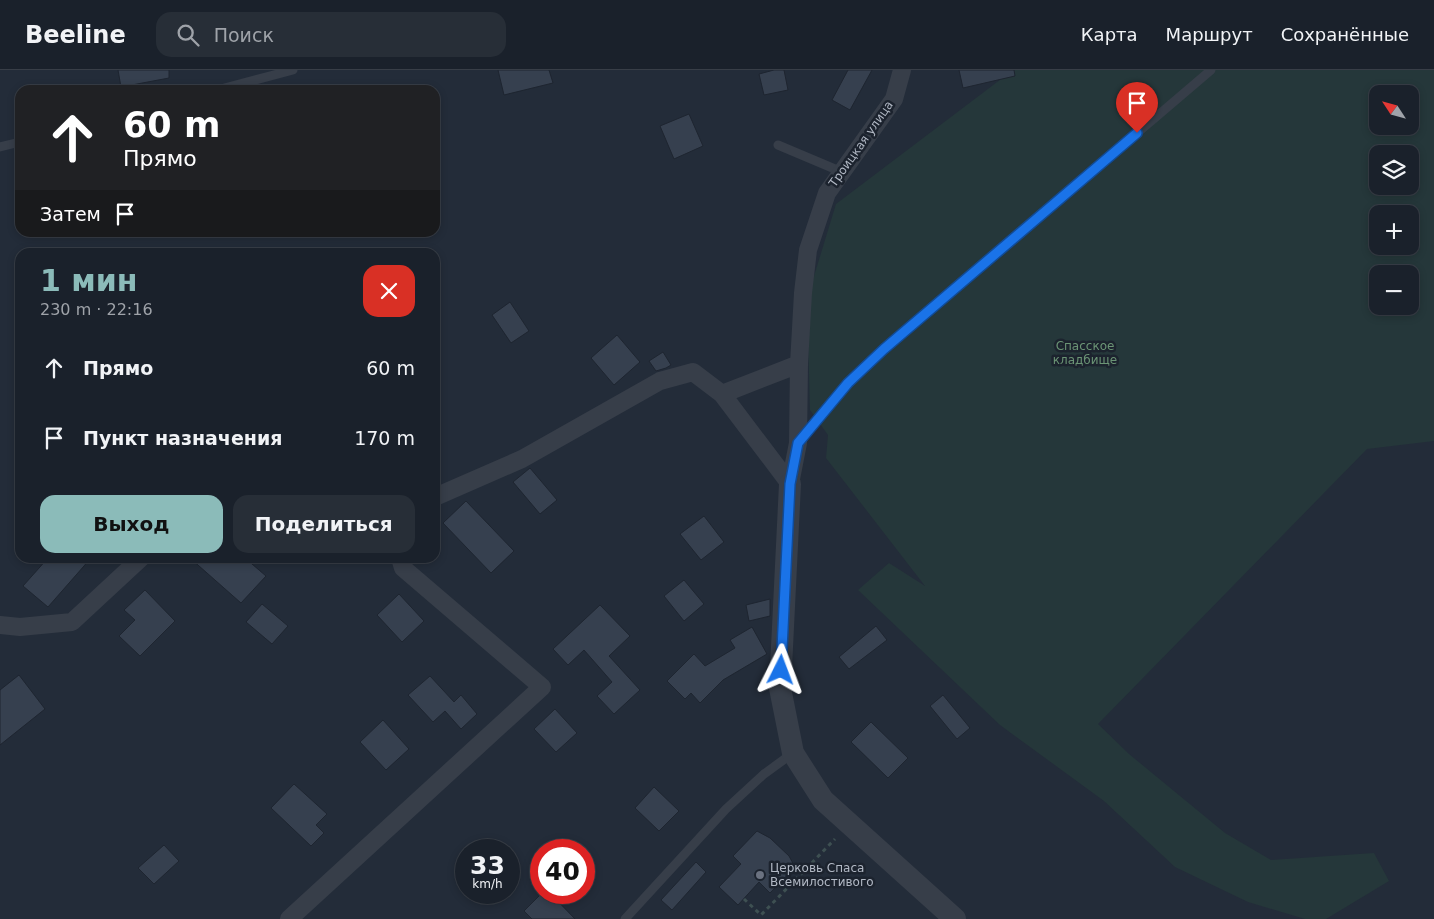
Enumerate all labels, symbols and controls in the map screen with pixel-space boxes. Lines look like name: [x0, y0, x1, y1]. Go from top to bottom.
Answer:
search box: [156, 12, 506, 57]
text: Beeline: [25, 21, 126, 49]
icon: search: [174, 21, 202, 49]
text: Поиск: [214, 24, 274, 46]
text: Карта: [1081, 24, 1138, 45]
text: Маршрут: [1166, 24, 1253, 45]
text: Сохранённые: [1281, 24, 1409, 45]
pin: [1116, 82, 1158, 133]
north arrow: [1369, 85, 1419, 135]
map controls: [1369, 85, 1419, 315]
icon: arrive: [1123, 89, 1151, 117]
street label: Троицкая улица: [825, 98, 896, 191]
icon: ahead: [40, 105, 105, 170]
text: 60 m: [123, 105, 220, 145]
button: layers: [1369, 145, 1419, 195]
text: Прямо: [123, 146, 197, 171]
icon: arrive: [111, 200, 139, 228]
text: Затем: [40, 203, 101, 225]
button: +: [1369, 205, 1419, 255]
text: 1 мин: [40, 263, 138, 298]
button: close: [363, 265, 415, 317]
button: −: [1369, 265, 1419, 315]
text: 230 m · 22:16: [40, 300, 153, 319]
park label: Спасское кладбище: [1053, 339, 1117, 367]
icon: ahead: [40, 354, 68, 382]
text: Прямо: [83, 357, 153, 379]
text: 60 m: [366, 357, 415, 379]
icon: arrive: [40, 424, 68, 452]
text: Пункт назначения: [83, 427, 282, 449]
text: 170 m: [354, 427, 415, 449]
button: Выход: [40, 495, 223, 553]
button: Поделиться: [233, 495, 415, 553]
position arrow: [754, 643, 806, 695]
speed limit sign: 40: [530, 839, 595, 904]
text: 33: [470, 851, 505, 880]
place label: Церковь Спаса Всемилостивого: [770, 861, 874, 889]
marker: Церковь Спаса Всемилостивого: [754, 869, 766, 881]
text: km/h: [472, 877, 503, 891]

